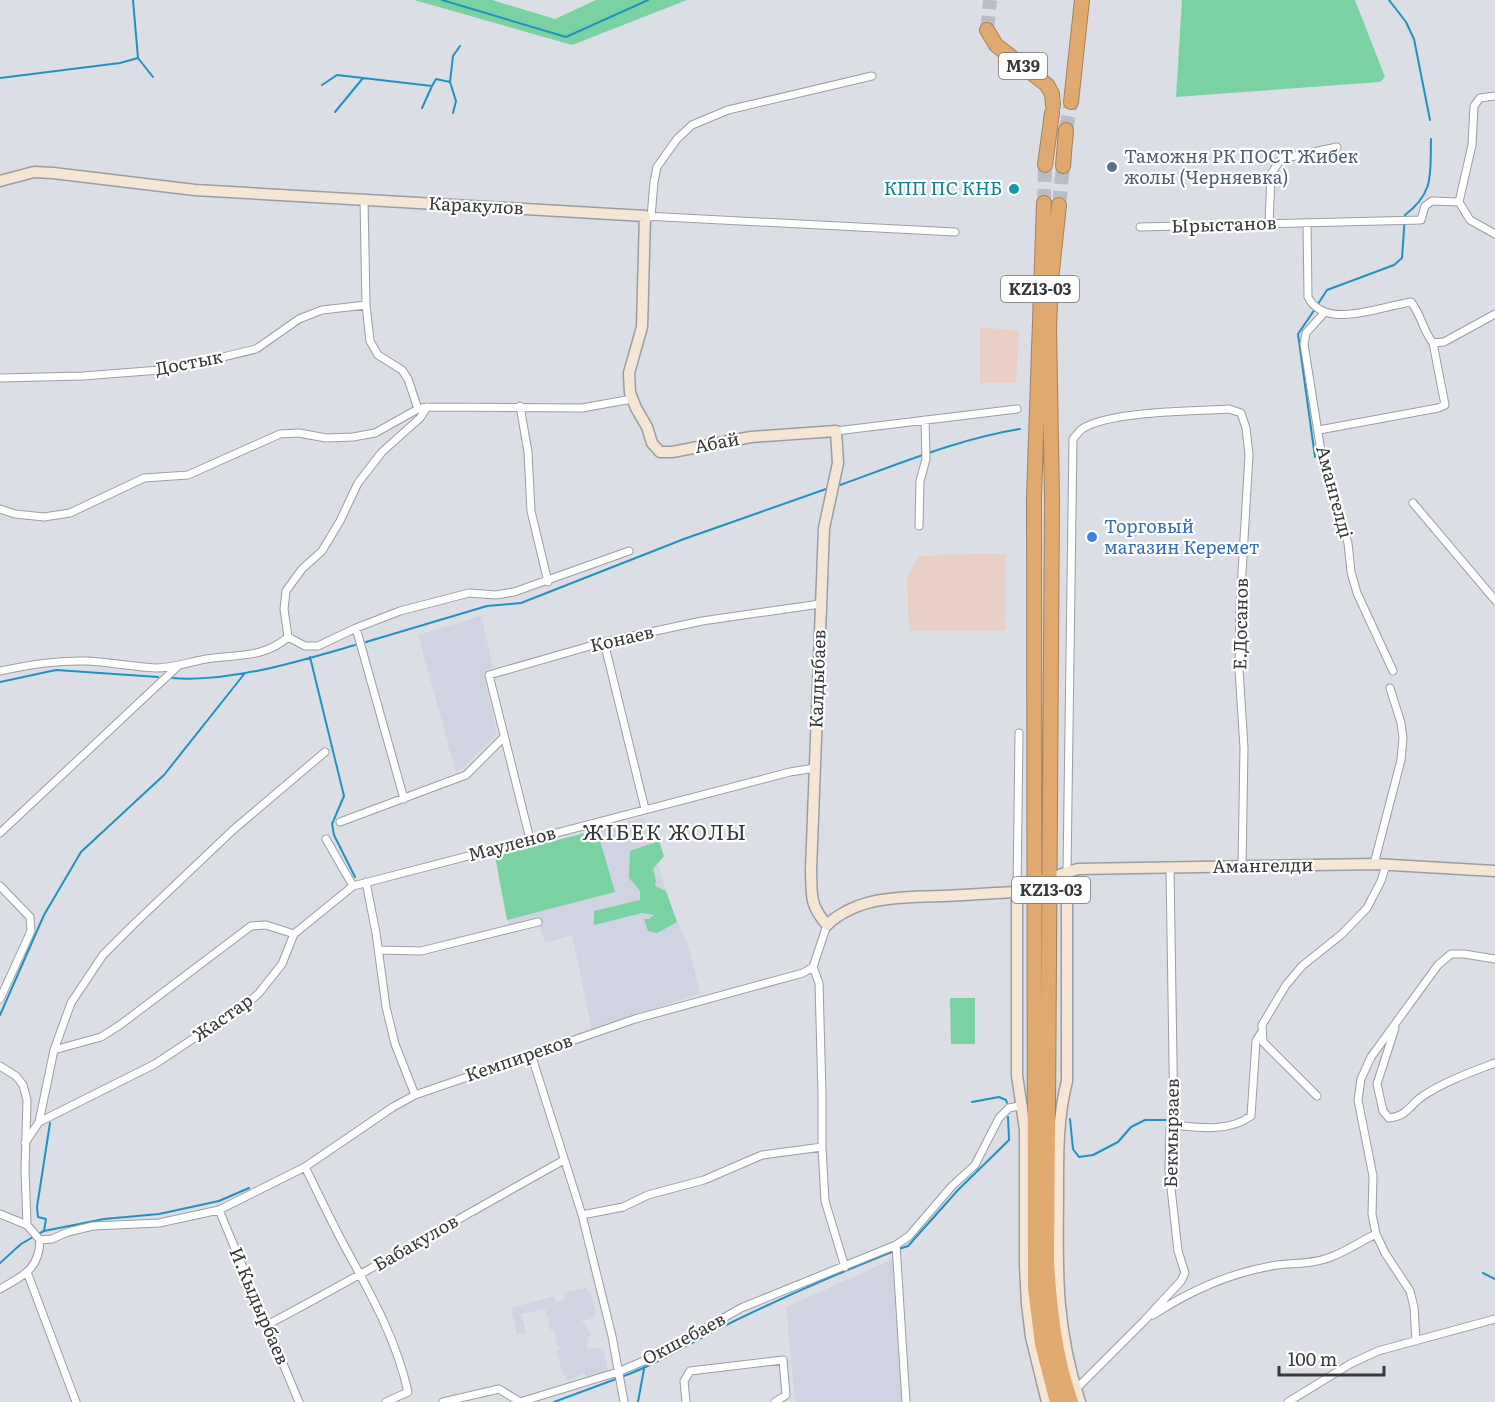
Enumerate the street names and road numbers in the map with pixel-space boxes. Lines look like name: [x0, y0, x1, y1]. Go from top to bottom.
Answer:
road number: M39: [999, 53, 1047, 79]
street label: Каракулов: [428, 189, 525, 220]
street label: Ырыстанов: [1171, 208, 1277, 239]
road number: KZ13-03: [1001, 276, 1079, 302]
street label: Достык: [153, 342, 225, 381]
street label: Абай: [692, 424, 741, 459]
street label: Амангелді: [1310, 442, 1361, 541]
street label: Е.Досанов: [1225, 578, 1254, 670]
street label: Конаев: [587, 617, 656, 658]
street label: Калдыбаев: [801, 629, 832, 729]
street label: Мауленов: [465, 818, 559, 867]
street label: Амангелди: [1212, 850, 1314, 879]
road number: KZ13-03: [1012, 877, 1090, 903]
street label: Жастар: [186, 986, 258, 1047]
street label: Кемпиреков: [461, 1026, 576, 1088]
street label: Бекмырзаев: [1156, 1078, 1185, 1188]
street label: Бабакулов: [368, 1207, 463, 1277]
street label: И.Кыдырбаев: [223, 1243, 297, 1368]
street label: Окшебаев: [637, 1304, 730, 1371]

